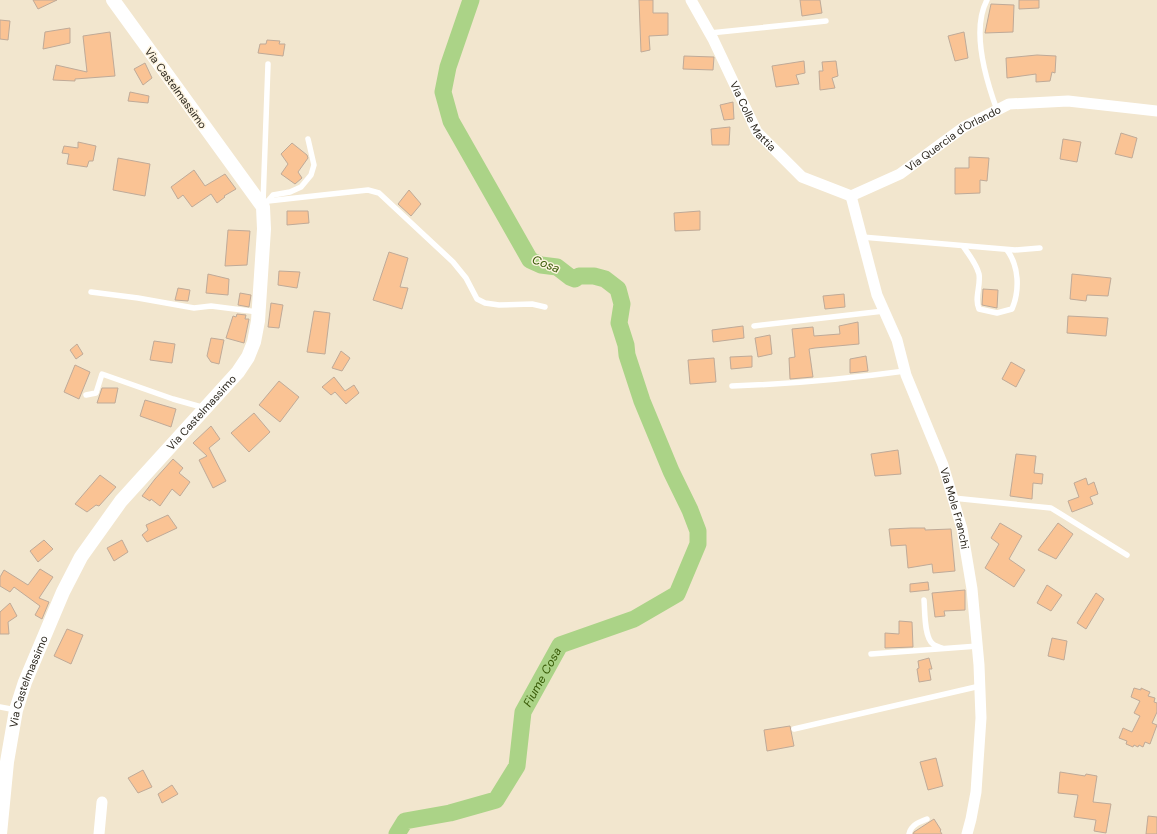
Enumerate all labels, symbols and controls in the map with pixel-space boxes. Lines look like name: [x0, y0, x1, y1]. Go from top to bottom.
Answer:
street label: Via Castelmassimo: [142, 45, 210, 131]
street label: Via Colle Mattia: [727, 79, 779, 154]
street label: Via Quercia d'Orlando: [903, 102, 1003, 174]
water label: Cosa: [530, 251, 563, 277]
street label: Via Castelmassimo: [164, 372, 239, 453]
street label: Via Mole Franchi: [937, 466, 972, 550]
street label: Via Castelmassimo: [6, 633, 51, 728]
water label: Fiume Cosa: [519, 644, 565, 710]

